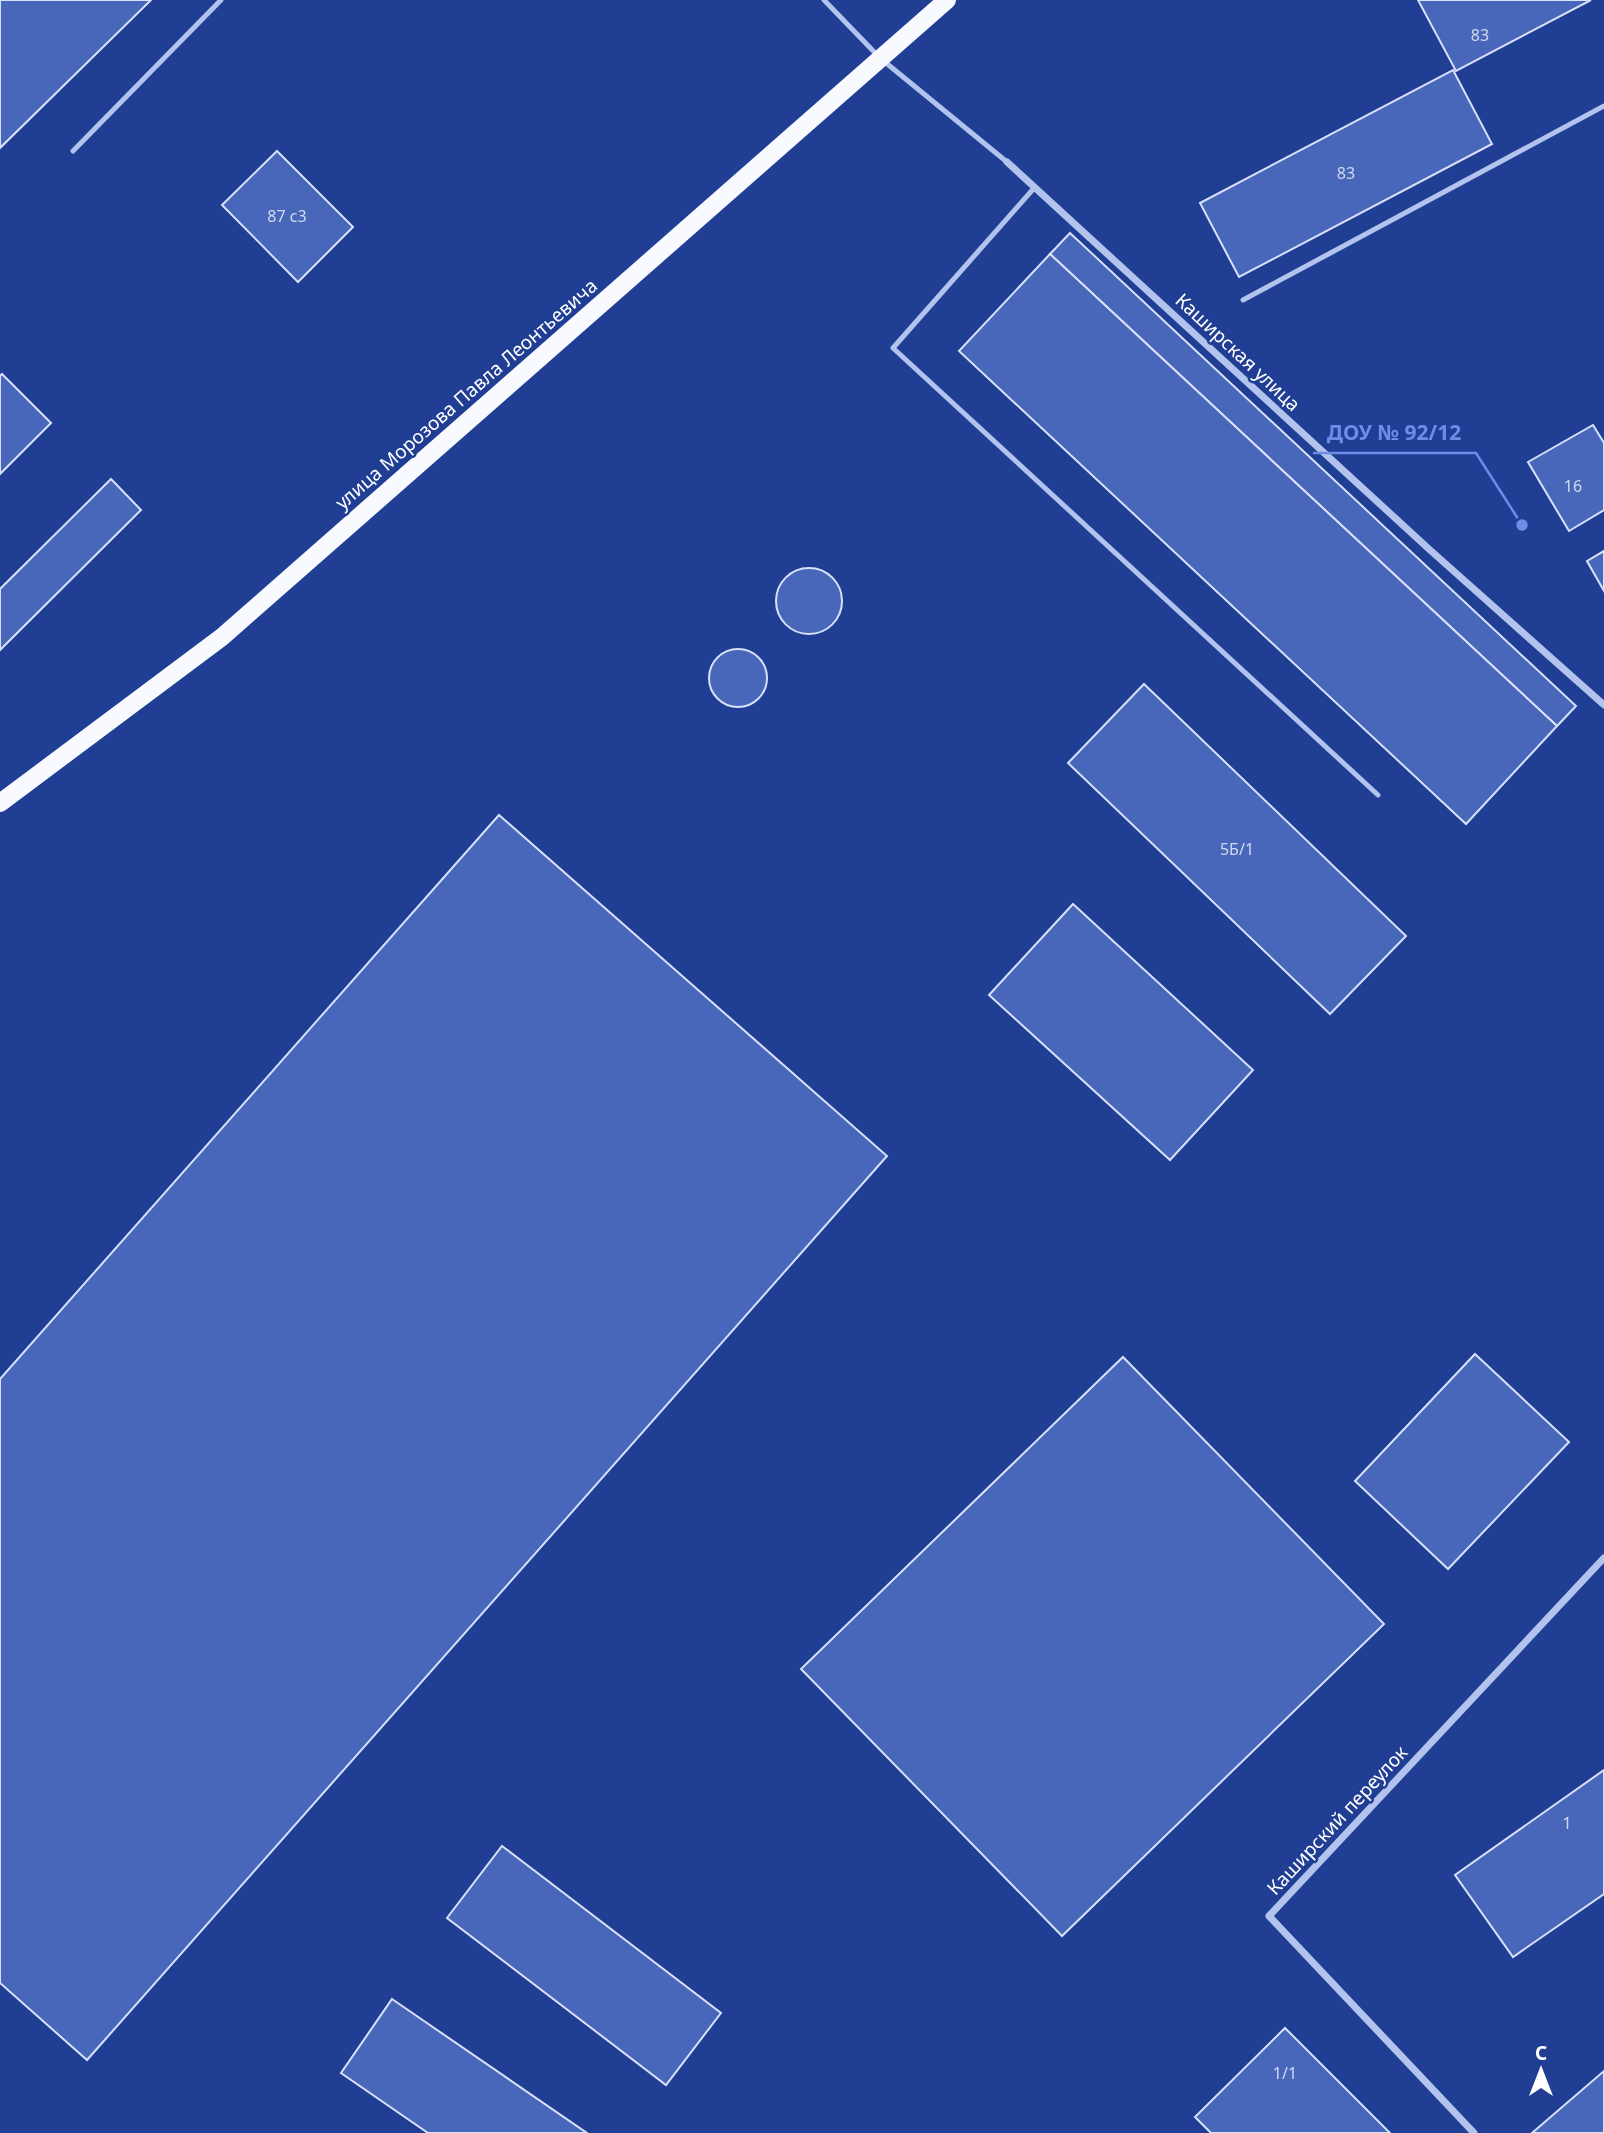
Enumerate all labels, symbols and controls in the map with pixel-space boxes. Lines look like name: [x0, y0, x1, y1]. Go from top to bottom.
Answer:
house number: 83: [1471, 24, 1489, 46]
house number: 83: [1337, 162, 1355, 184]
house number: 87 с3: [267, 205, 307, 227]
street label: улица Морозова Павла Леонтьевича: [329, 273, 603, 515]
street label: Каширская улица: [1170, 287, 1306, 417]
callout: ДОУ № 92/12: [1313, 411, 1476, 453]
text: ДОУ № 92/12: [1327, 418, 1461, 446]
house number: 16: [1564, 475, 1582, 497]
house number: 5Б/1: [1220, 838, 1254, 860]
street label: Каширский переулок: [1261, 1740, 1413, 1900]
house number: 1: [1562, 1812, 1572, 1834]
north arrow: [1506, 2035, 1576, 2105]
text: С: [1535, 2040, 1547, 2066]
house number: 1/1: [1273, 2062, 1297, 2084]

